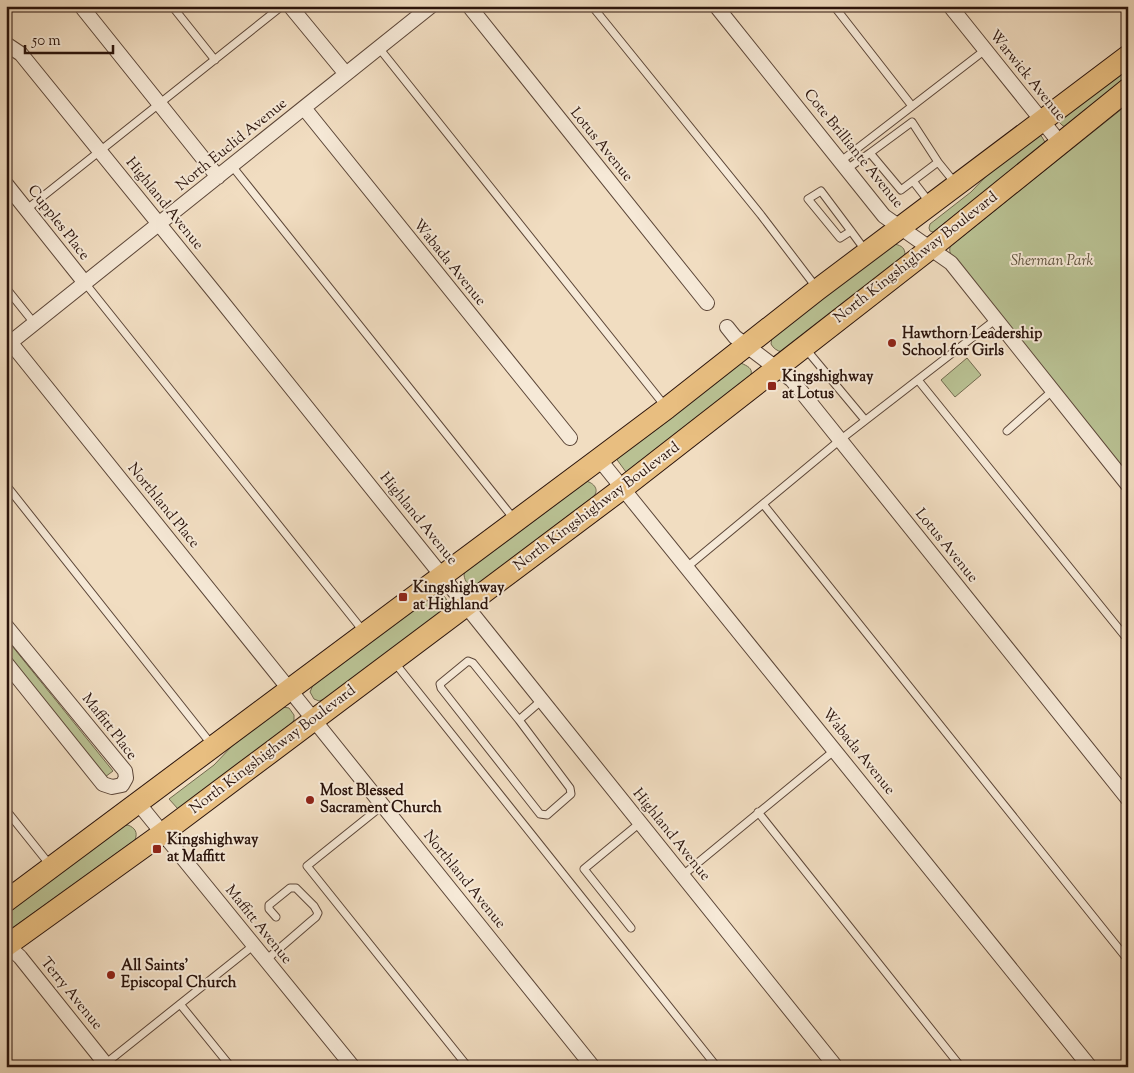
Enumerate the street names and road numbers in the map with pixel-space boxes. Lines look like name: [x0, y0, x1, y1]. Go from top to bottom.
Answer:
street label: Warwick Avenue: [984, 26, 1070, 126]
street label: Cote Brilliante Avenue: [798, 85, 908, 213]
street label: North Euclid Avenue: [172, 94, 292, 196]
street label: Lotus Avenue: [564, 103, 638, 187]
street label: Highland Avenue: [120, 153, 208, 255]
street label: Cupples Place: [22, 181, 94, 265]
street label: North Kingshighway Boulevard: [830, 187, 1003, 329]
street label: Wabada Avenue: [407, 215, 491, 311]
street label: North Kingshighway Boulevard: [510, 437, 685, 576]
street label: Northland Place: [122, 459, 204, 553]
street label: Highland Avenue: [374, 468, 462, 570]
street label: Lotus Avenue: [909, 504, 983, 588]
street label: North Kingshighway Boulevard: [186, 680, 361, 819]
street label: Maffitt Place: [76, 689, 142, 765]
street label: Wabada Avenue: [816, 704, 900, 800]
street label: Highland Avenue: [627, 784, 715, 886]
street label: Northland Avenue: [418, 826, 510, 934]
street label: Maffitt Avenue: [220, 881, 296, 969]
street label: Terry Avenue: [35, 953, 107, 1035]

